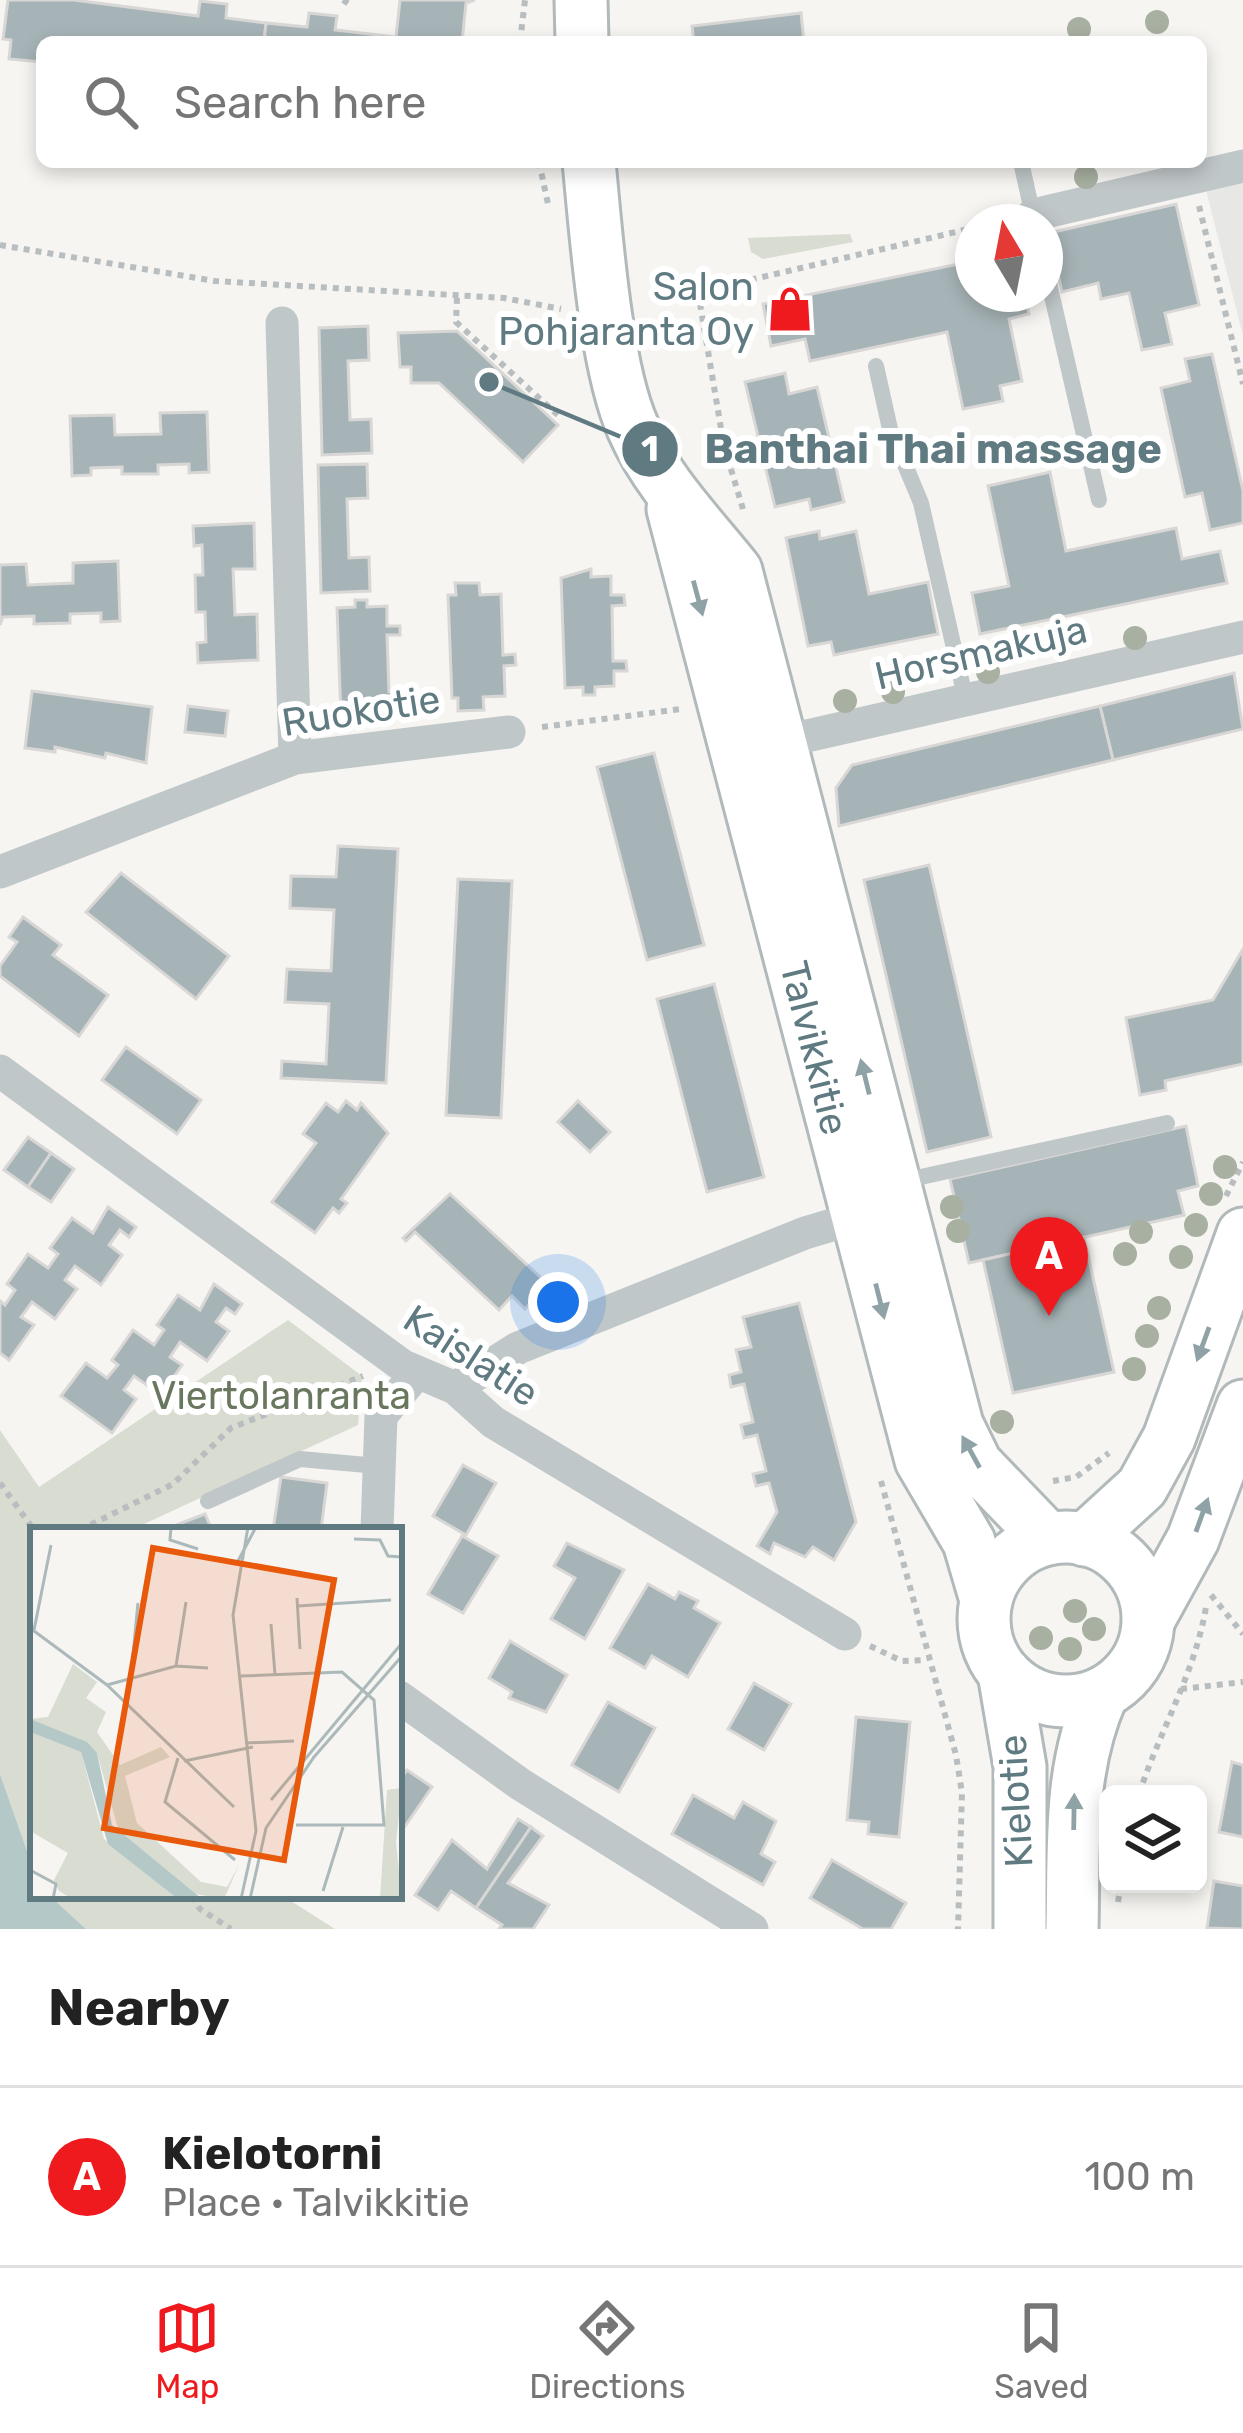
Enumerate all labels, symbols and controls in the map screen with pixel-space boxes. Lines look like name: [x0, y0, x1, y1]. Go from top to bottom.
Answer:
search box: [36, 36, 1207, 168]
icon: search: [78, 69, 144, 135]
text: Search here: [174, 76, 426, 129]
north arrow: [955, 204, 1063, 312]
place label: Salon Pohjaranta Oy: [498, 264, 754, 355]
shop icon: Salon Pohjaranta Oy: [765, 284, 815, 334]
callout: Banthai Thai massage: [620, 410, 1186, 488]
text: Banthai Thai massage: [704, 424, 1162, 474]
text: 1: [641, 427, 659, 470]
one-way arrow: [690, 580, 709, 617]
street label: Horsmakuja: [870, 606, 1092, 700]
street label: Ruokotie: [279, 676, 443, 746]
street label: Talvikkitie: [770, 956, 858, 1140]
one-way arrow: [855, 1059, 874, 1096]
pin: A: [1010, 1217, 1088, 1316]
your location: [528, 1272, 588, 1332]
one-way arrow: [871, 1283, 890, 1320]
street label: Kaislatie: [395, 1295, 547, 1417]
one-way arrow: [1193, 1327, 1211, 1363]
park label: Viertolanranta: [151, 1373, 411, 1419]
one-way arrow: [961, 1435, 982, 1469]
one-way arrow: [1194, 1497, 1212, 1533]
inset map: [30, 1527, 402, 1899]
street label: Kielotie: [990, 1733, 1042, 1869]
map controls: [1099, 1785, 1207, 1893]
button: layers: [1099, 1785, 1207, 1893]
one-way arrow: [1065, 1792, 1084, 1830]
text: Nearby: [48, 1977, 230, 2038]
text: Kielotorni: [162, 2127, 382, 2180]
text: A: [73, 2154, 101, 2200]
text: 100 m: [1085, 2154, 1195, 2200]
text: Place · Talvikkitie: [162, 2180, 470, 2226]
tab: Map: [154, 2295, 220, 2406]
tab: Directions: [529, 2295, 686, 2406]
tab: Saved: [994, 2295, 1089, 2406]

